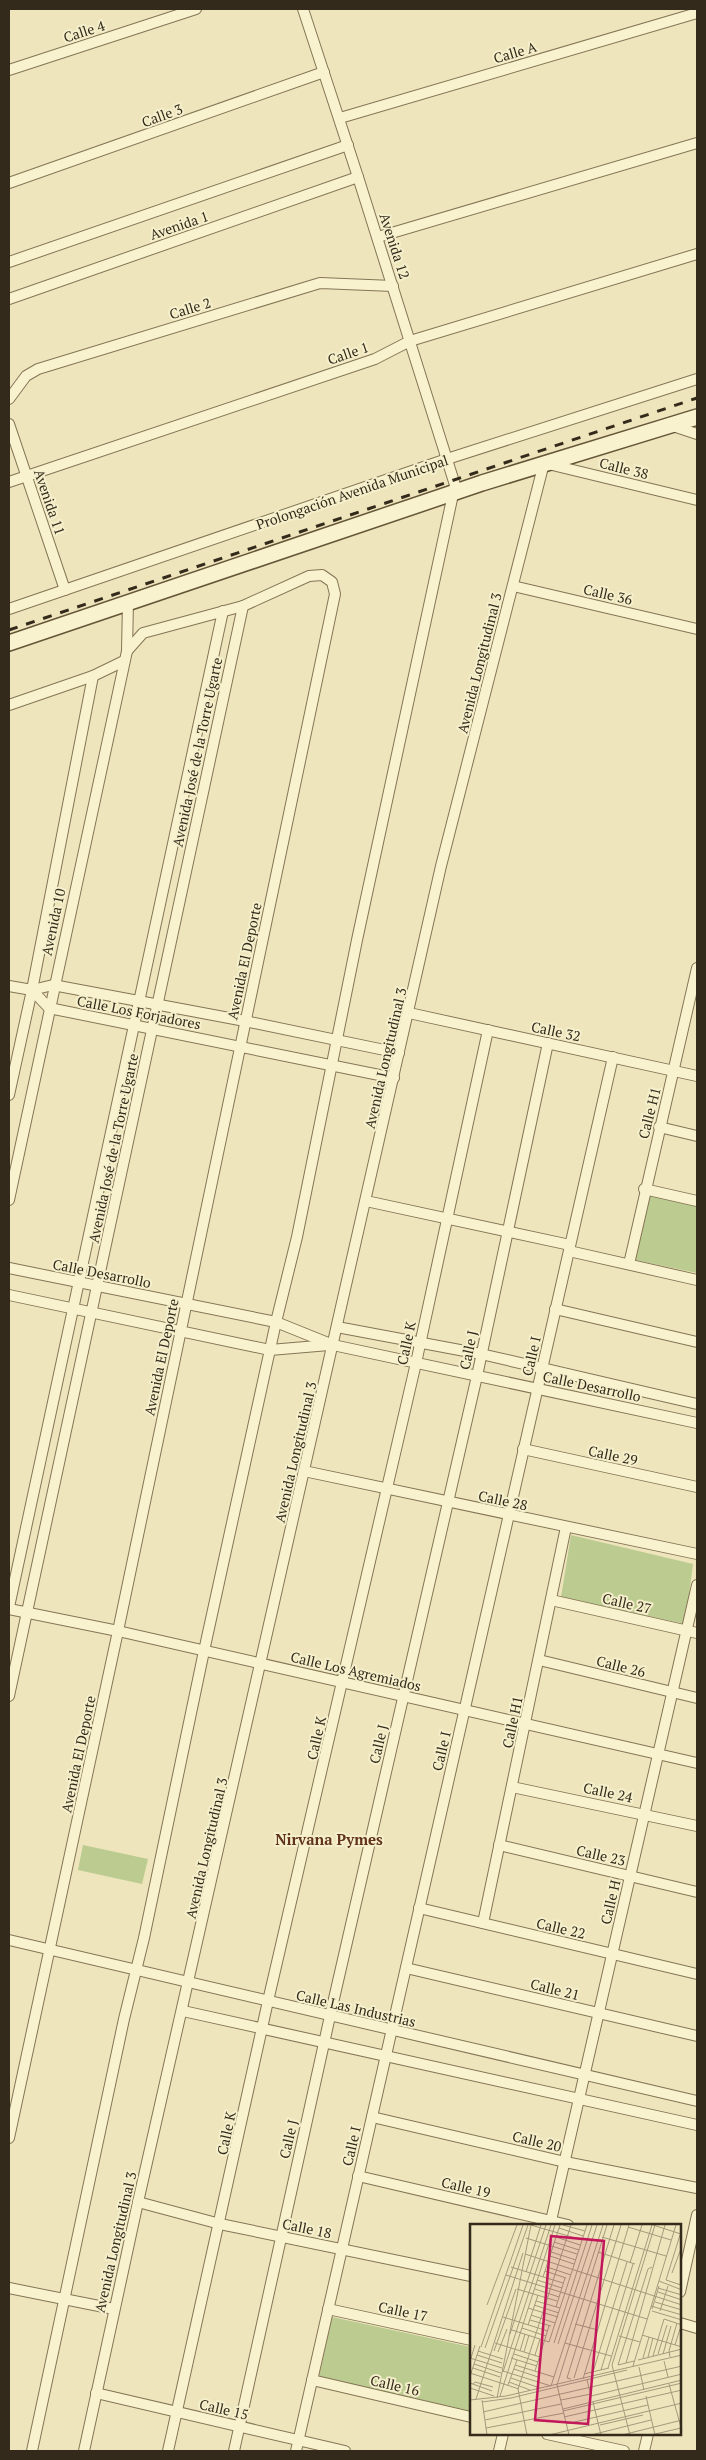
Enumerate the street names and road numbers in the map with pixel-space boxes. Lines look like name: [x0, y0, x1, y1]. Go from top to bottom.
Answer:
street label: Calle 4: [61, 15, 108, 47]
street label: Calle A: [491, 37, 539, 67]
street label: Calle 3: [139, 99, 185, 131]
street label: Avenida 1: [147, 206, 211, 244]
street label: Avenida 12: [375, 211, 415, 281]
street label: Calle 2: [167, 293, 213, 323]
street label: Calle 1: [325, 337, 371, 369]
street label: Prolongación Avenida Municipal: [253, 450, 451, 534]
street label: Calle 38: [597, 453, 651, 483]
street label: Avenida 11: [30, 467, 70, 537]
street label: Calle 36: [582, 579, 635, 609]
street label: Avenida Longitudinal 3: [452, 591, 506, 735]
street label: Avenida José de la Torre Ugarte: [168, 655, 226, 849]
street label: Avenida 10: [37, 887, 69, 957]
street label: Avenida El Deporte: [222, 901, 266, 1021]
street label: Avenida Longitudinal 3: [360, 986, 410, 1130]
street label: Calle Los Forjadores: [75, 991, 203, 1033]
street label: Calle 32: [530, 1017, 582, 1045]
street label: Avenida José de la Torre Ugarte: [84, 1051, 142, 1245]
street label: Calle H1: [633, 1085, 665, 1141]
street label: Calle Desarrollo: [51, 1254, 153, 1292]
street label: Avenida El Deporte: [139, 1297, 183, 1417]
street label: Calle K: [392, 1319, 420, 1367]
street label: Calle J: [455, 1328, 481, 1371]
street label: Calle I: [517, 1334, 545, 1378]
street label: Calle Desarrollo: [541, 1366, 643, 1406]
street label: Avenida Longitudinal 3: [270, 1380, 320, 1524]
street label: Calle 29: [587, 1441, 639, 1469]
street label: Calle 28: [477, 1486, 529, 1514]
street label: Calle 27: [601, 1588, 653, 1618]
street label: Calle Los Agremiados: [289, 1647, 423, 1695]
street label: Calle 26: [594, 1651, 648, 1681]
street label: Avenida El Deporte: [56, 1694, 100, 1814]
street label: Calle H1: [497, 1694, 527, 1750]
street label: Calle K: [302, 1714, 330, 1762]
street label: Calle J: [364, 1722, 392, 1765]
street label: Calle I: [427, 1729, 455, 1773]
street label: Avenida Longitudinal 3: [181, 1776, 231, 1920]
street label: Calle 24: [582, 1778, 635, 1807]
street label: Calle 23: [575, 1840, 627, 1870]
street label: Calle H: [596, 1878, 624, 1926]
street label: Calle 22: [535, 1913, 587, 1943]
street label: Calle 21: [528, 1974, 582, 2004]
street label: Calle Las Industrias: [294, 1985, 418, 2031]
street label: Calle K: [212, 2109, 240, 2157]
street label: Calle J: [274, 2117, 302, 2160]
street label: Calle I: [337, 2124, 365, 2168]
street label: Calle 20: [511, 2126, 563, 2156]
street label: Avenida Longitudinal 3: [90, 2170, 140, 2314]
street label: Calle 19: [440, 2172, 492, 2202]
street label: Calle 18: [281, 2214, 333, 2242]
street label: Calle 17: [377, 2297, 429, 2325]
street label: Calle 16: [369, 2370, 422, 2400]
street label: Calle 15: [198, 2394, 250, 2424]

